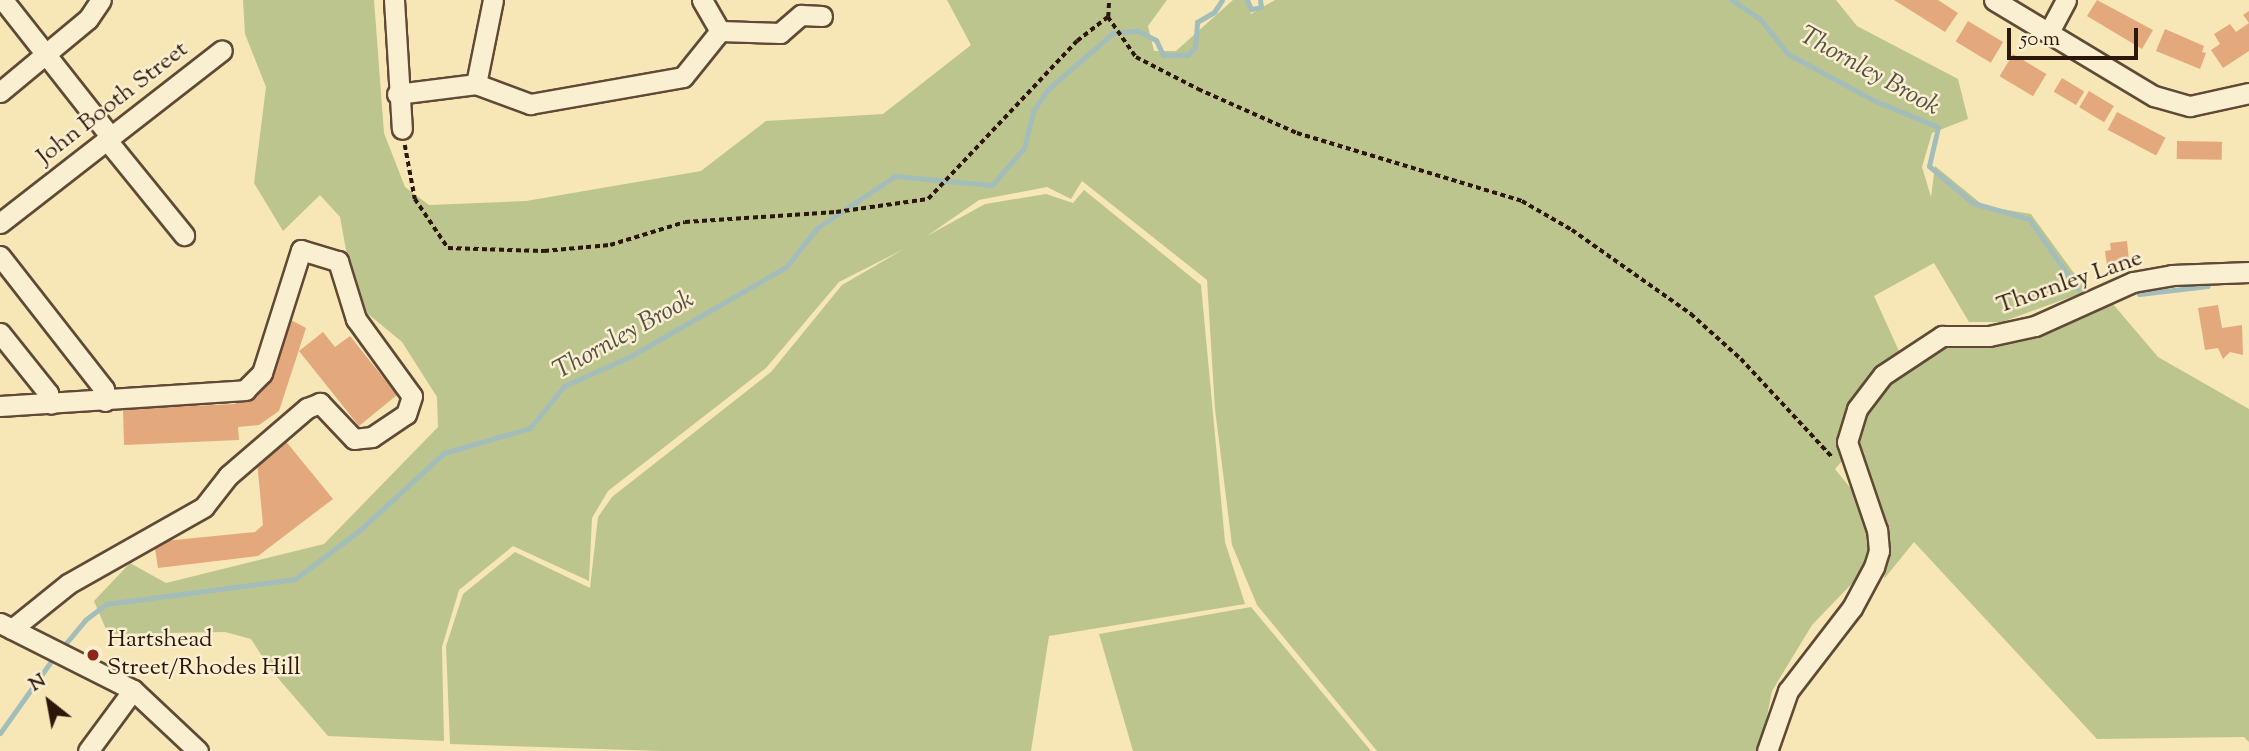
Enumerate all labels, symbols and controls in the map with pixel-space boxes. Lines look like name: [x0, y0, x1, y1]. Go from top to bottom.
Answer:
scale bar: [2011, 14, 2142, 58]
water label: Thornley Brook: [1793, 21, 1945, 123]
text: 50 m: [2020, 25, 2060, 55]
street label: John Booth Street: [32, 36, 194, 172]
street label: Thornley Lane: [1993, 245, 2147, 321]
water label: Thornley Brook: [548, 285, 700, 387]
place label: Hartshead Street/Rhodes Hill: [107, 627, 301, 683]
marker: Hartshead Street/Rhodes Hill: [85, 647, 101, 663]
north arrow: [14, 667, 84, 737]
text: N: [24, 668, 51, 699]

